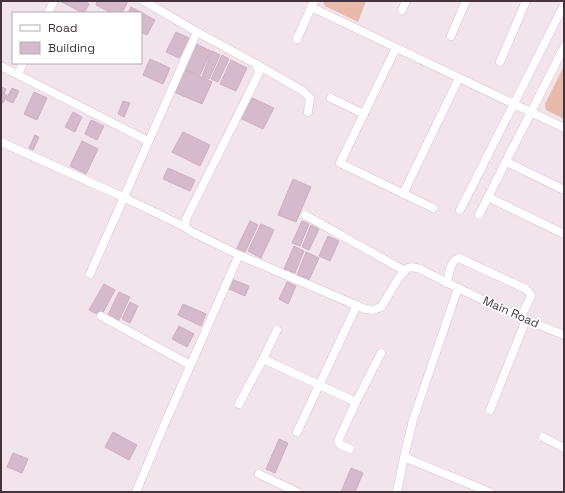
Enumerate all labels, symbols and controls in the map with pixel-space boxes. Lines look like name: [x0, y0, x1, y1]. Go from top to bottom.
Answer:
legend: [12, 12, 142, 64]
text: Road: [48, 20, 77, 36]
text: Building: [48, 40, 95, 56]
street label: Main Road: [480, 292, 542, 332]

